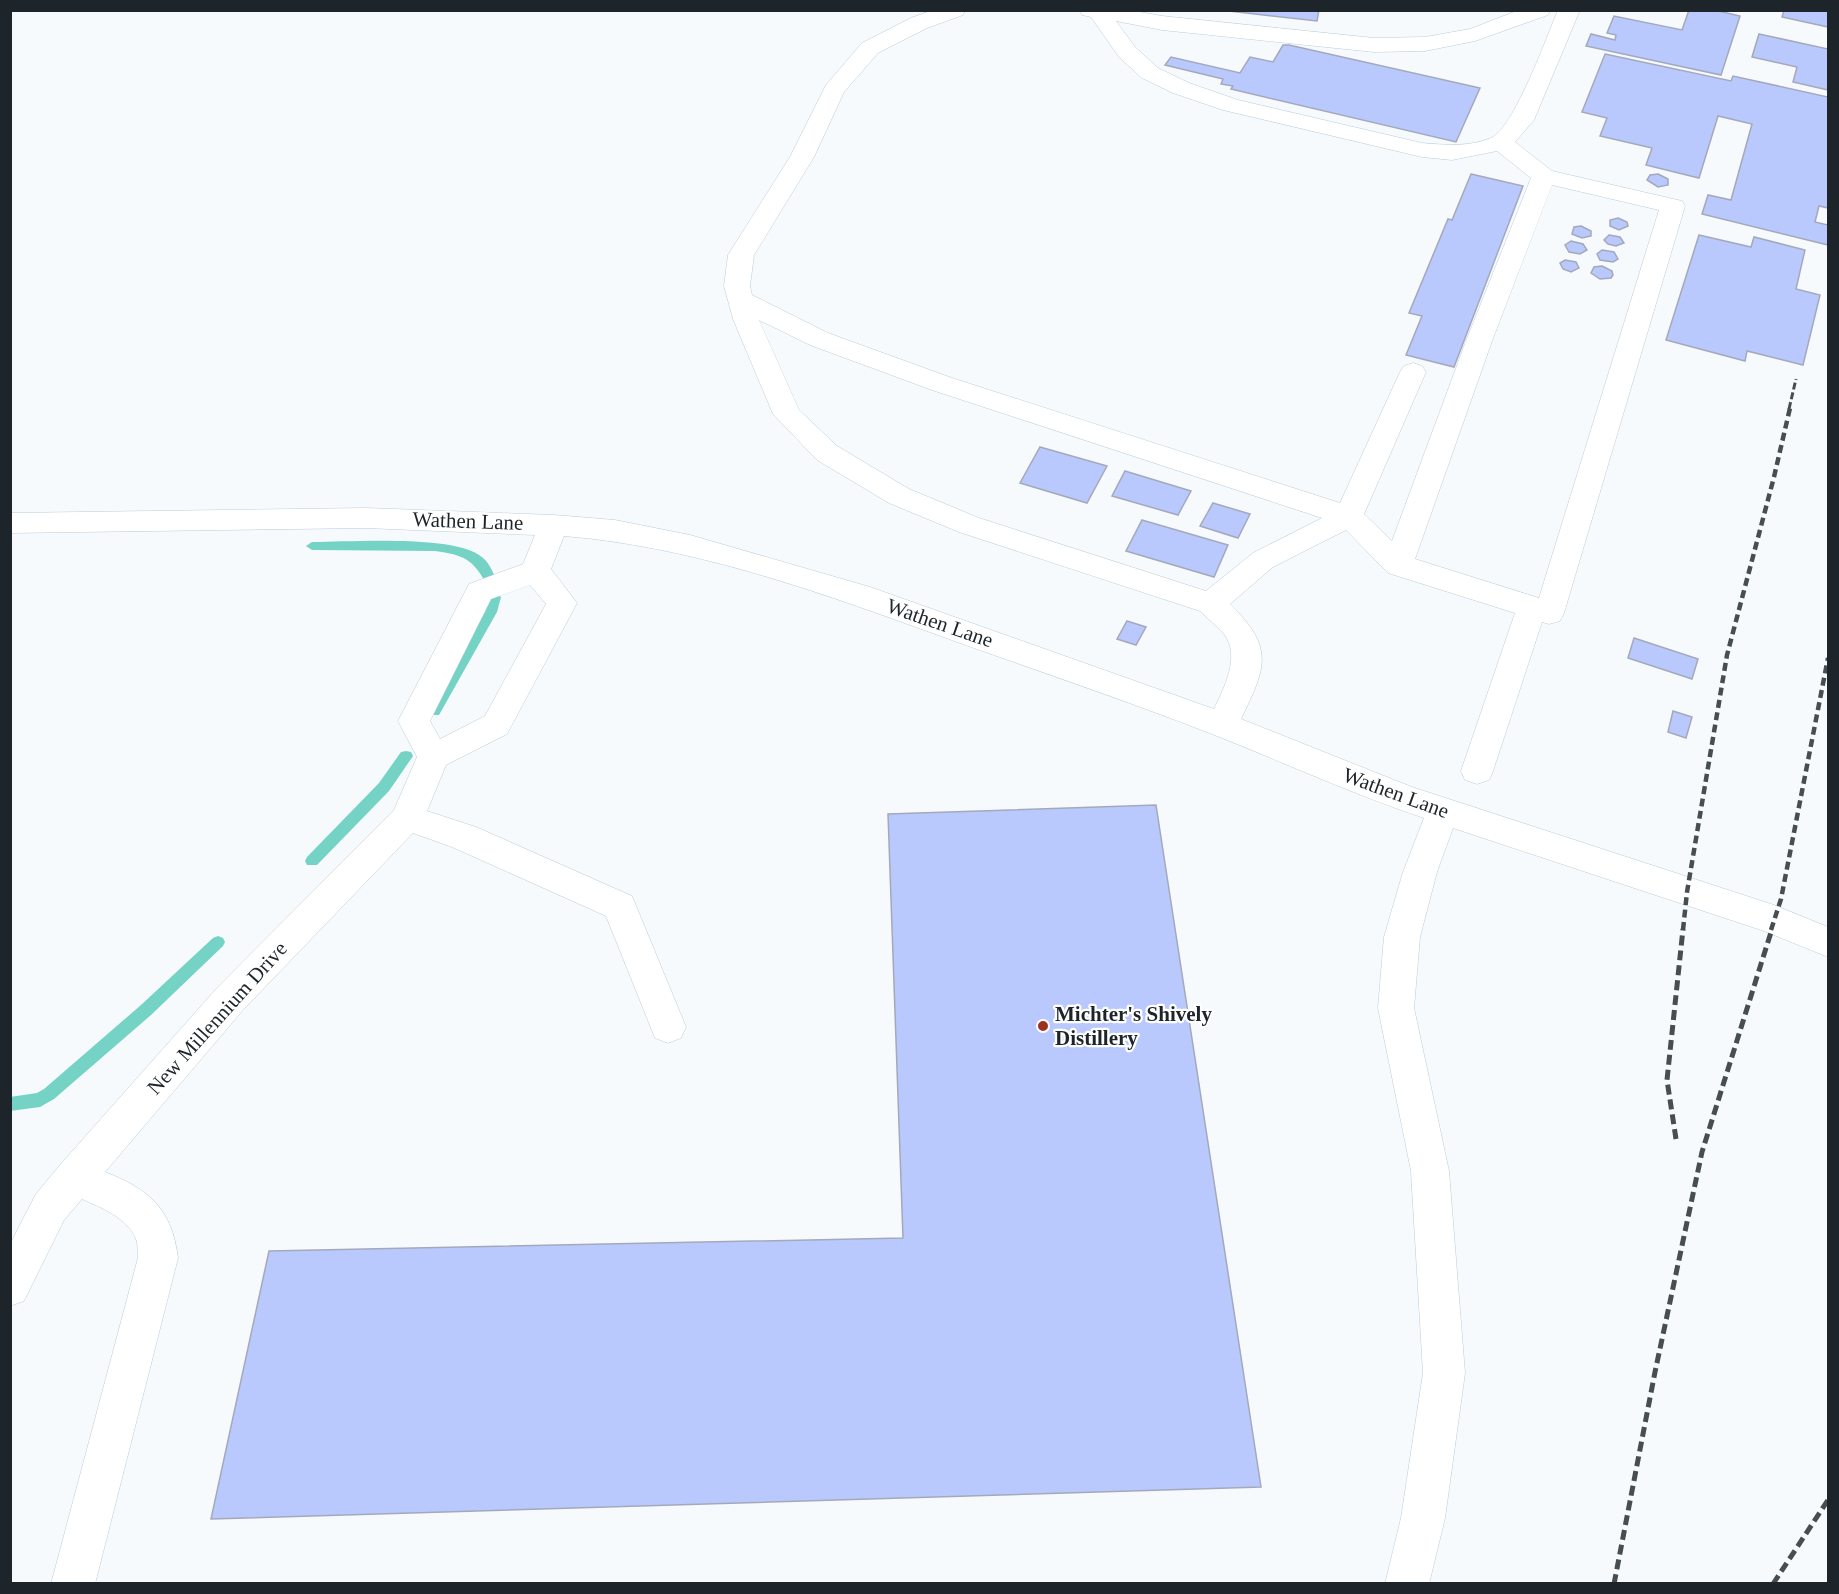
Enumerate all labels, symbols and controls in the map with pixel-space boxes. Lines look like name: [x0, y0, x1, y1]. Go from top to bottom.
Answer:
street label: Wathen Lane: [412, 507, 524, 535]
street label: Wathen Lane: [884, 594, 996, 652]
street label: Wathen Lane: [1340, 763, 1452, 823]
street label: New Millennium Drive: [142, 937, 292, 1099]
place label: Michter's Shively Distillery: [1055, 1002, 1212, 1050]
marker: Michter's Shively Distillery: [1036, 1019, 1050, 1033]

